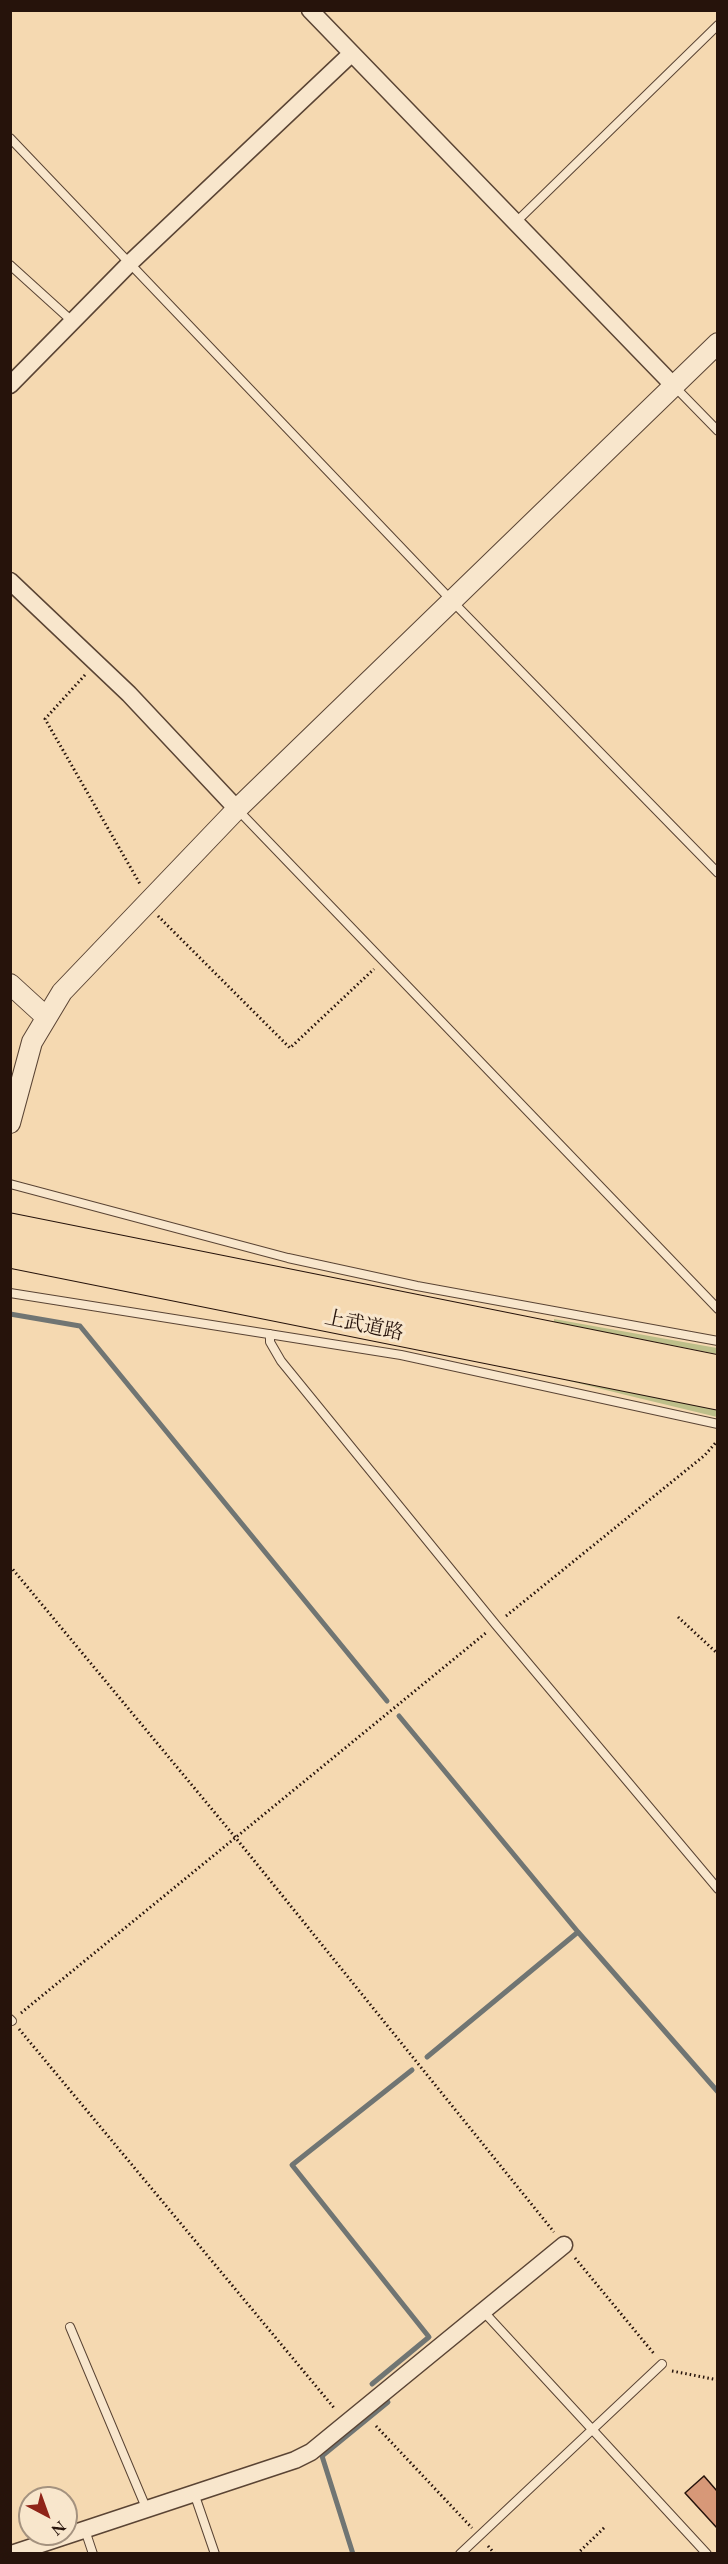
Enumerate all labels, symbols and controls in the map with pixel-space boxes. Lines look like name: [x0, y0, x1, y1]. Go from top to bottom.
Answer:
street label: 上武道路: [322, 1306, 406, 1346]
north arrow: [18, 2486, 78, 2546]
text: N: [47, 2516, 71, 2541]

